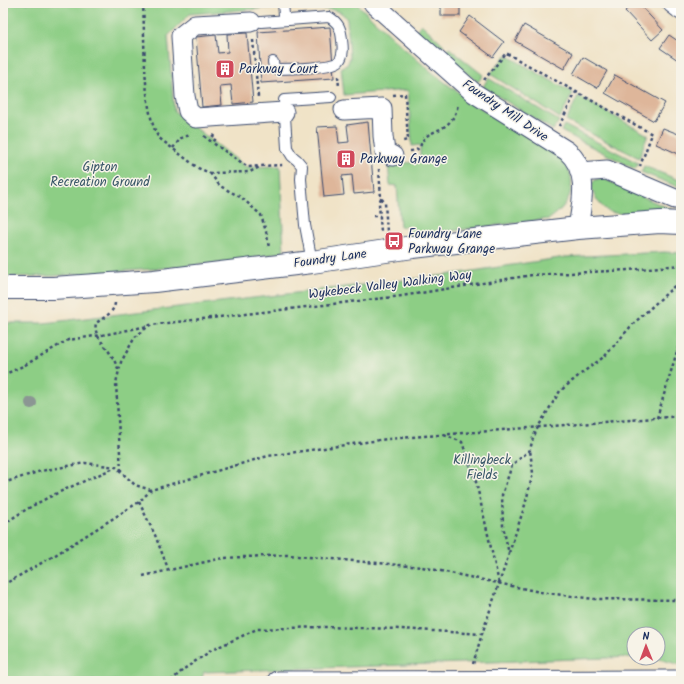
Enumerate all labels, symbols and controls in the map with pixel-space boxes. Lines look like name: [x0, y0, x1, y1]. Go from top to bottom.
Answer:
building icon: Parkway Court: [214, 58, 236, 80]
place label: Parkway Court: [239, 59, 319, 80]
street label: Foundry Mill Drive: [458, 74, 552, 148]
building icon: Parkway Grange: [335, 148, 357, 170]
place label: Parkway Grange: [360, 149, 447, 170]
park label: Gipton Recreation Ground: [50, 157, 150, 193]
place label: Foundry Lane Parkway Grange: [408, 224, 495, 260]
bus stop icon: Foundry Lane Parkway Grange: [383, 230, 405, 252]
street label: Foundry Lane: [292, 243, 368, 275]
street label: Wykebeck Valley Walking Way: [307, 264, 473, 305]
park label: Killingbeck Fields: [453, 450, 512, 486]
north arrow: [626, 626, 666, 666]
text: N: [642, 628, 650, 646]

